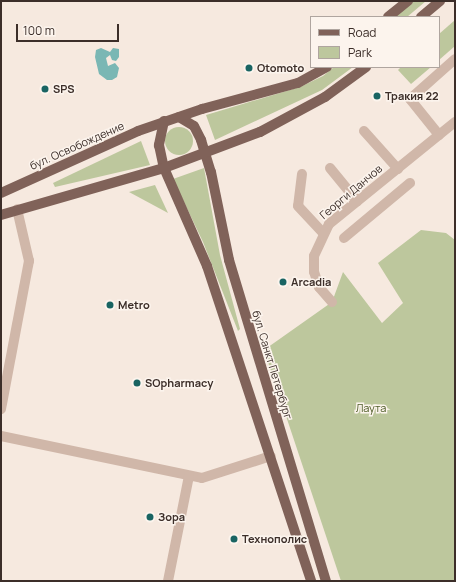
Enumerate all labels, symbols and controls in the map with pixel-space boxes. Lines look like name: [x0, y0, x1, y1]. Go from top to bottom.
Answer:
scale bar: [18, 16, 121, 42]
legend: [310, 16, 440, 68]
text: 100 m: [23, 22, 55, 39]
text: Road: [348, 24, 376, 41]
text: Park: [348, 44, 372, 61]
place label: Otomoto: [257, 61, 304, 75]
marker: Otomoto: [244, 63, 254, 73]
place label: SPS: [53, 82, 74, 96]
marker: SPS: [40, 84, 50, 94]
place label: Тракия 22: [385, 89, 439, 103]
marker: Тракия 22: [372, 91, 382, 101]
street label: бул. Освобождение: [28, 119, 126, 173]
street label: Георги Данчов: [317, 162, 385, 222]
place label: Arcadia: [291, 275, 331, 289]
marker: Arcadia: [278, 277, 288, 287]
place label: Metro: [118, 298, 150, 312]
marker: Metro: [105, 300, 115, 310]
street label: бул. Санкт Петербург: [249, 309, 295, 421]
place label: SOpharmacy: [145, 376, 213, 390]
marker: SOpharmacy: [132, 378, 142, 388]
park label: Лаута: [356, 401, 386, 415]
place label: Зора: [158, 510, 185, 524]
marker: Зора: [145, 512, 155, 522]
place label: Технополис: [242, 532, 307, 546]
marker: Технополис: [229, 534, 239, 544]

